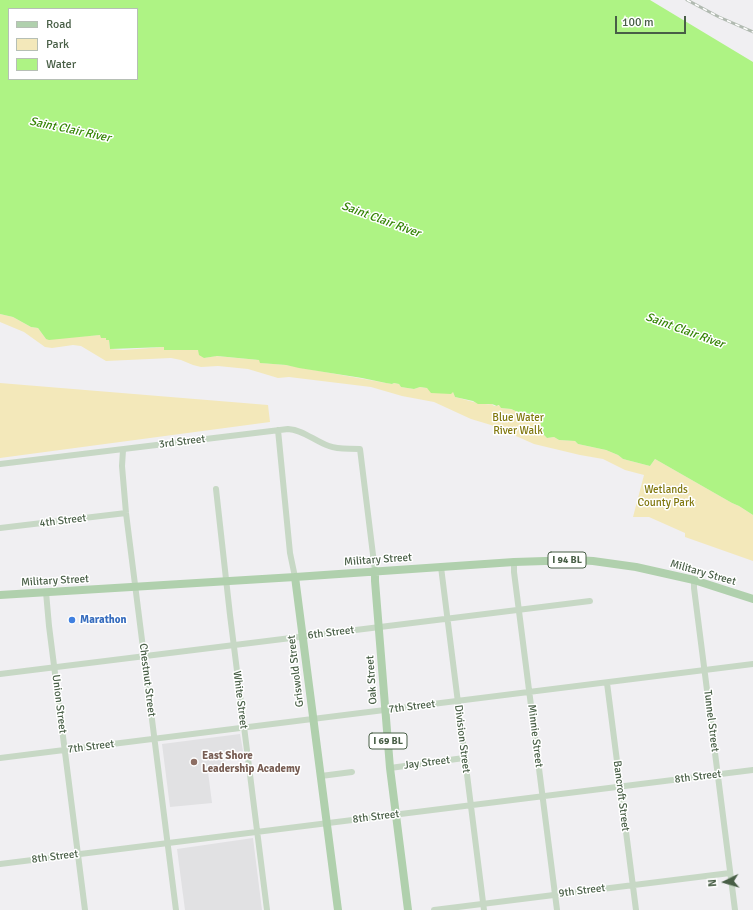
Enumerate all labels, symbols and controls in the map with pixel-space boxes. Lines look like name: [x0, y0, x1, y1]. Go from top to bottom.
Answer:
legend: [8, 8, 138, 80]
scale bar: [617, 8, 688, 34]
text: 100 m: [622, 15, 654, 30]
text: Road: [46, 17, 72, 32]
text: Park: [46, 37, 69, 52]
text: Water: [46, 57, 76, 72]
water label: Saint Clair River: [28, 114, 112, 146]
water label: Saint Clair River: [340, 199, 422, 241]
water label: Saint Clair River: [644, 310, 726, 352]
park label: Blue Water River Walk: [492, 411, 544, 437]
street label: 3rd Street: [158, 433, 206, 451]
park label: Wetlands County Park: [638, 483, 694, 509]
street label: 4th Street: [39, 512, 87, 530]
street label: Military Street: [344, 551, 412, 569]
road number: I 94 BL: [548, 552, 586, 568]
street label: Military Street: [669, 557, 737, 589]
street label: Military Street: [21, 573, 89, 589]
place label: Marathon: [80, 613, 126, 627]
marker: Marathon: [67, 615, 77, 625]
street label: 6th Street: [307, 624, 355, 642]
street label: Griswold Street: [285, 634, 307, 708]
street label: Chestnut Street: [136, 643, 158, 717]
street label: Oak Street: [364, 655, 380, 705]
street label: White Street: [230, 670, 250, 730]
street label: Union Street: [49, 674, 69, 734]
street label: Tunnel Street: [701, 689, 721, 753]
street label: 7th Street: [388, 698, 436, 716]
street label: Division Street: [451, 704, 473, 774]
street label: Minnie Street: [525, 704, 545, 768]
road number: I 69 BL: [369, 733, 407, 749]
street label: 7th Street: [67, 738, 115, 756]
place label: East Shore Leadership Academy: [202, 749, 300, 775]
street label: Jay Street: [403, 754, 451, 772]
marker: East Shore Leadership Academy: [189, 757, 199, 767]
street label: Bancroft Street: [610, 760, 632, 832]
street label: 8th Street: [674, 768, 722, 786]
street label: 8th Street: [352, 808, 400, 826]
street label: 8th Street: [31, 848, 79, 866]
north arrow: [705, 862, 745, 902]
text: N: [706, 879, 719, 887]
street label: 9th Street: [558, 882, 606, 900]

